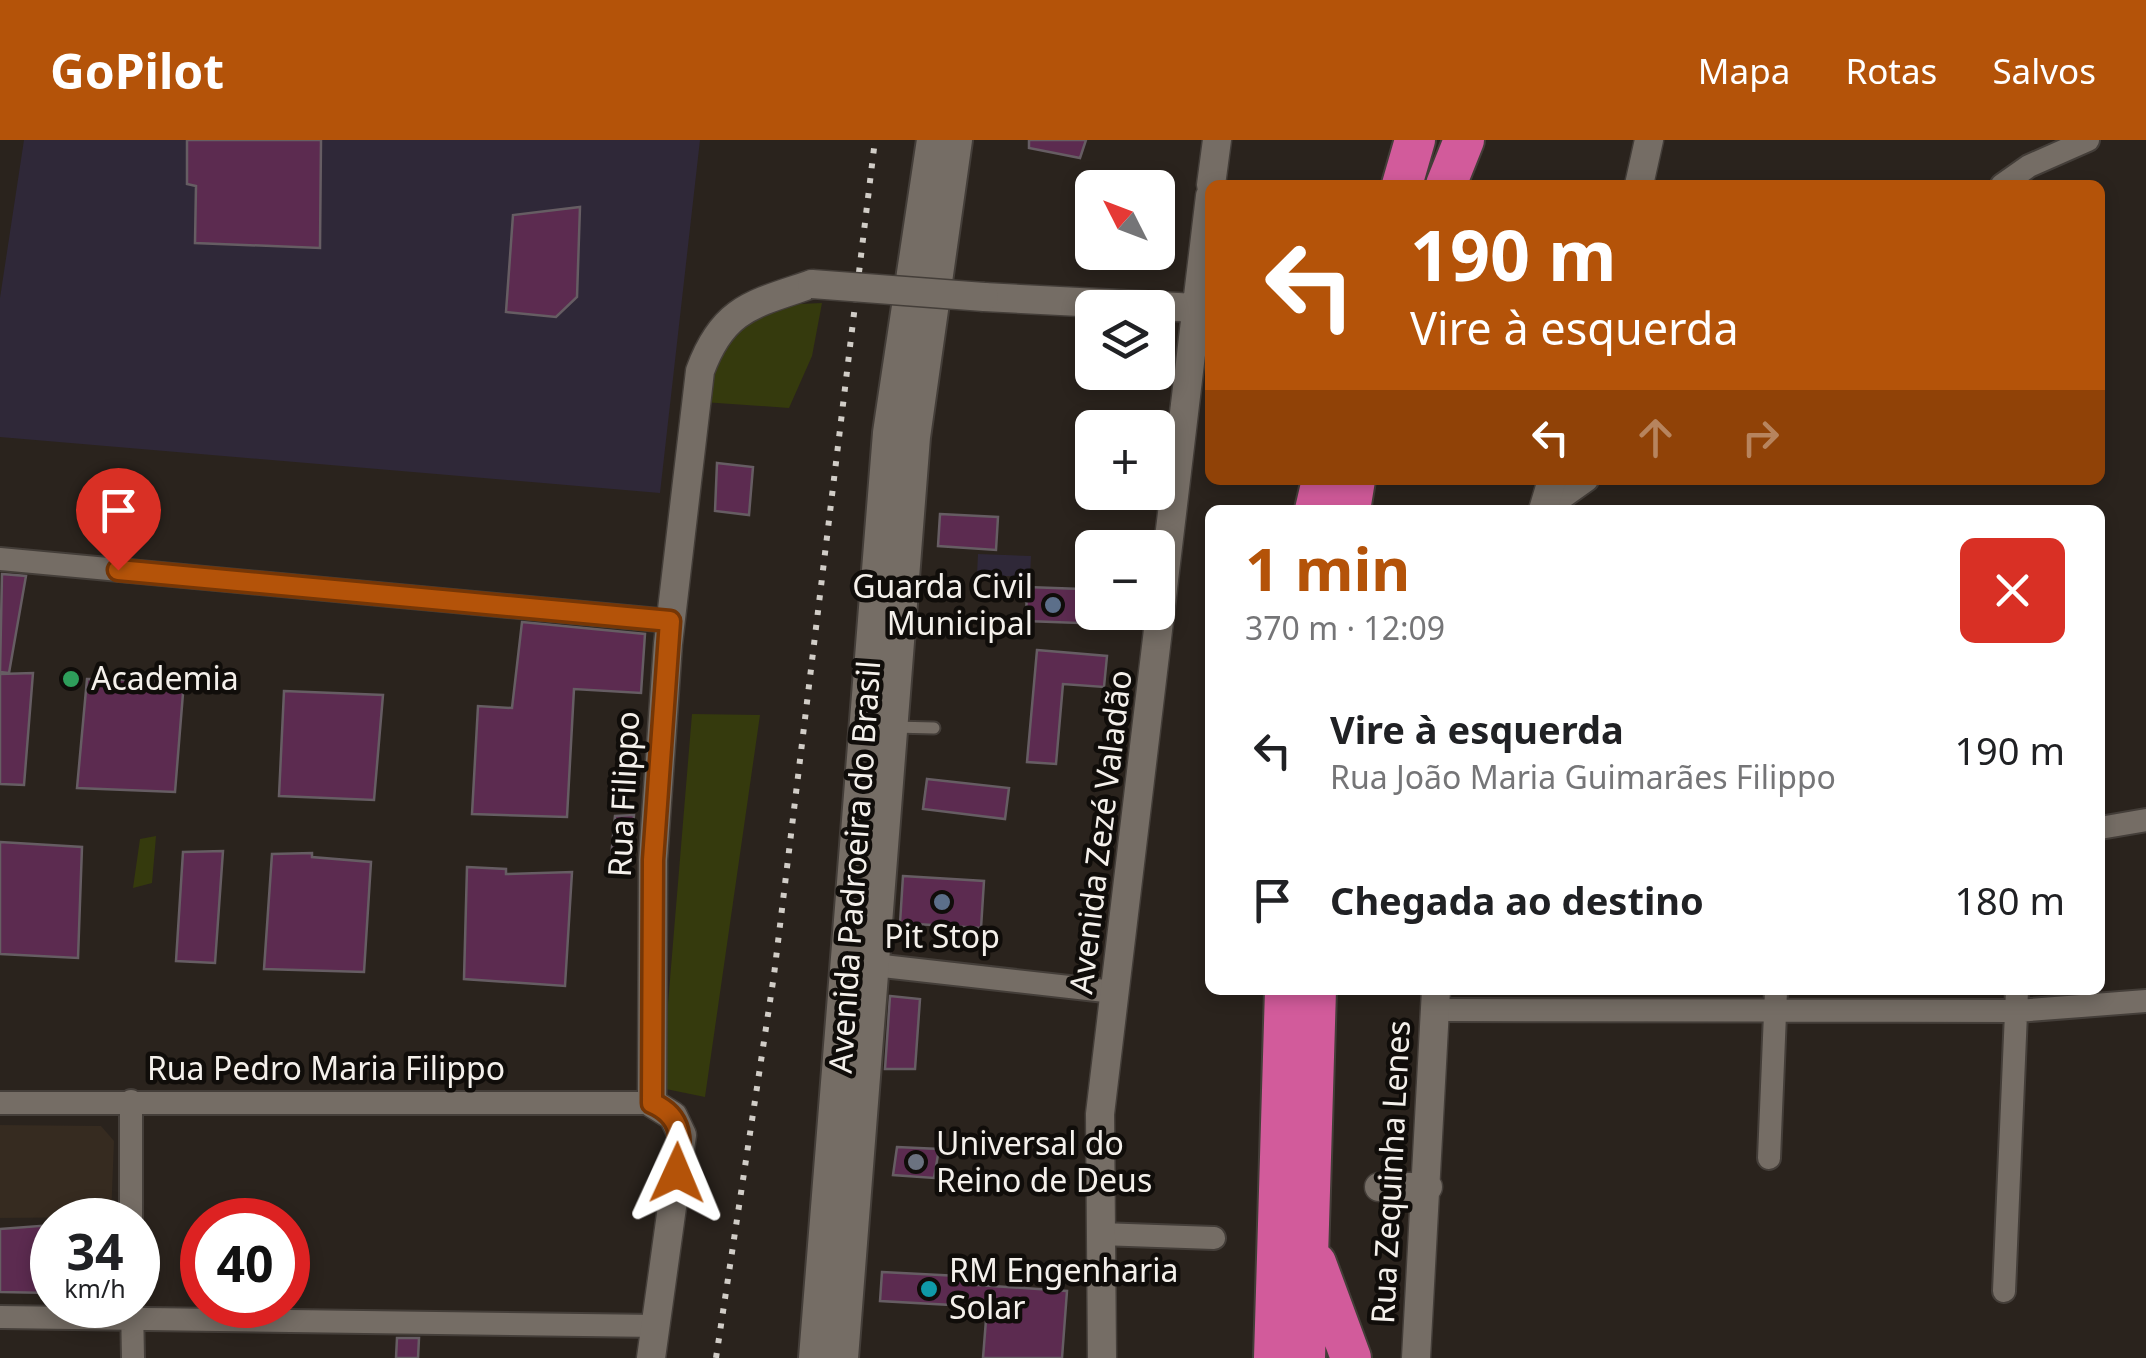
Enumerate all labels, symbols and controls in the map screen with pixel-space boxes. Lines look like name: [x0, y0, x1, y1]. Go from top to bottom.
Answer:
text: GoPilot: [50, 38, 224, 103]
text: Mapa: [1698, 47, 1790, 94]
text: Rotas: [1845, 47, 1937, 94]
text: Salvos: [1992, 47, 2096, 94]
north arrow: [1075, 170, 1175, 270]
map controls: [1075, 170, 1175, 630]
text: 190 m: [1410, 206, 1617, 302]
icon: left: [1245, 220, 1375, 350]
button: layers: [1075, 290, 1175, 390]
text: Vire à esquerda: [1410, 297, 1739, 358]
button: +: [1075, 410, 1175, 510]
icon: left: [1523, 410, 1578, 465]
icon: ahead: [1628, 410, 1683, 465]
icon: right: [1733, 410, 1788, 465]
pin: [76, 468, 161, 571]
icon: arrive: [91, 483, 146, 538]
text: 1 min: [1245, 527, 1410, 609]
button: −: [1075, 530, 1175, 630]
button: close: [1960, 538, 2065, 643]
place label: Guarda Civil Municipal: [852, 564, 1033, 644]
marker: Guarda Civil Municipal: [1042, 594, 1064, 616]
text: 370 m · 12:09: [1245, 606, 1445, 649]
place label: Academia: [91, 656, 239, 699]
street label: Avenida Padroeira do Brasil: [818, 659, 889, 1075]
street label: Avenida Zezé Valadão: [1058, 667, 1141, 996]
marker: Academia: [60, 668, 82, 690]
text: Vire à esquerda: [1330, 703, 1624, 755]
street label: Rua Filippo: [597, 710, 648, 878]
icon: left: [1245, 723, 1300, 778]
text: 190 m: [1954, 724, 2065, 776]
text: Rua João Maria Guimarães Filippo: [1330, 755, 1836, 798]
icon: arrive: [1245, 873, 1300, 928]
text: Chegada ao destino: [1330, 874, 1704, 926]
text: 180 m: [1954, 874, 2065, 926]
marker: Pit Stop: [931, 891, 953, 913]
place label: Pit Stop: [884, 914, 1000, 957]
street label: Rua Zequinha Lenes: [1360, 1019, 1419, 1325]
street label: Rua Pedro Maria Filippo: [147, 1046, 505, 1089]
position arrow: [625, 1121, 729, 1225]
place label: Universal do Reino de Deus: [936, 1121, 1152, 1201]
marker: Universal do Reino de Deus: [905, 1151, 927, 1173]
speed limit sign: 40: [180, 1198, 310, 1328]
text: 34: [66, 1217, 124, 1285]
place label: RM Engenharia Solar: [949, 1248, 1178, 1328]
text: km/h: [64, 1271, 126, 1305]
marker: RM Engenharia Solar: [918, 1278, 940, 1300]

